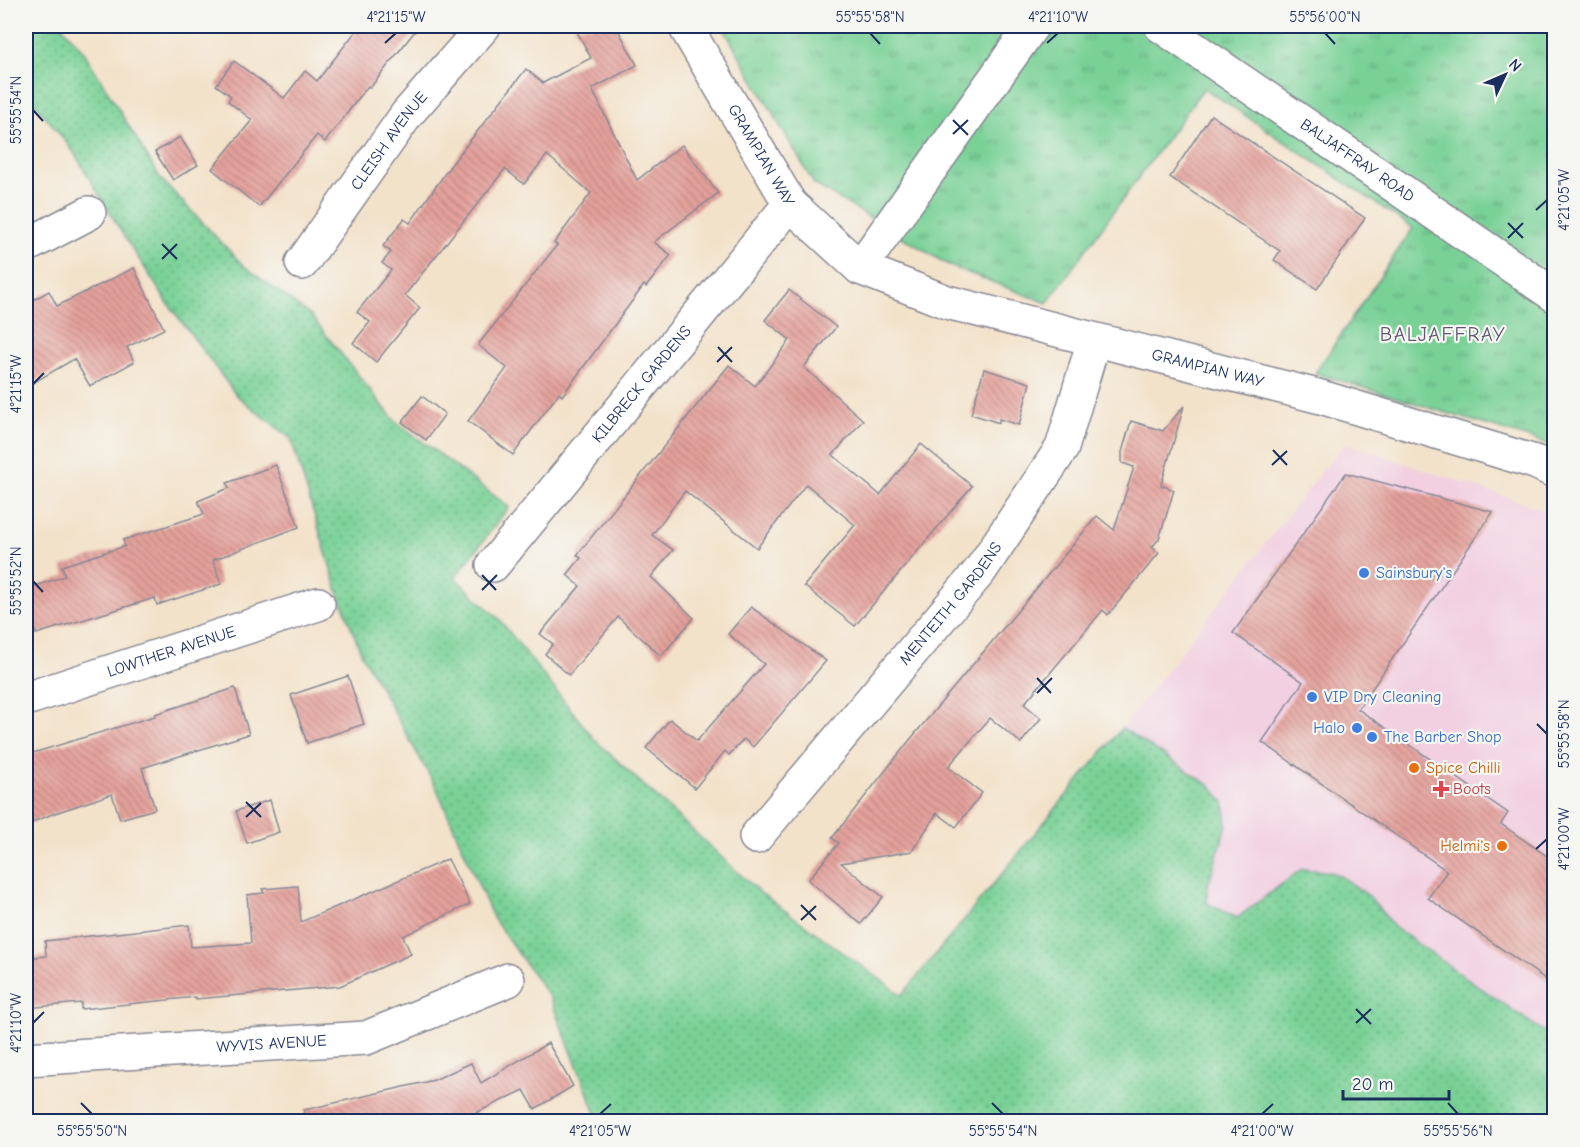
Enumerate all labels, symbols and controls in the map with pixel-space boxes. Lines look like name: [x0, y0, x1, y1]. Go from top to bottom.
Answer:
text: 4°21'15"W: [367, 8, 425, 26]
text: 55°55'58"N: [835, 8, 905, 26]
text: 4°21'10"W: [1028, 8, 1088, 26]
text: 55°56'00"N: [1289, 8, 1361, 26]
north arrow: [1475, 45, 1535, 105]
text: N: [1505, 55, 1525, 75]
text: 55°55'54"N: [7, 76, 25, 144]
street label: CLEISH AVENUE: [347, 88, 431, 194]
street label: GRAMPIAN WAY: [724, 101, 798, 210]
street label: BALJAFFRAY ROAD: [1297, 115, 1418, 206]
text: 4°21'05"W: [1555, 169, 1573, 231]
street label: KILBRECK GARDENS: [588, 322, 695, 446]
district label: BALJAFFRAY: [1380, 323, 1506, 346]
street label: GRAMPIAN WAY: [1150, 345, 1266, 391]
text: 4°21'15"W: [7, 355, 25, 413]
street label: MENTEITH GARDENS: [896, 539, 1006, 669]
text: 55°55'52"N: [7, 546, 25, 616]
place label: Sainsbury's: [1376, 564, 1453, 582]
marker: Sainsbury's: [1357, 566, 1371, 580]
street label: LOWTHER AVENUE: [105, 622, 238, 681]
place label: VIP Dry Cleaning: [1324, 688, 1441, 706]
marker: VIP Dry Cleaning: [1305, 690, 1319, 704]
text: 55°55'58"N: [1555, 699, 1573, 769]
place label: Halo: [1313, 719, 1345, 737]
marker: Halo: [1350, 721, 1364, 735]
place label: The Barber Shop: [1384, 728, 1501, 746]
marker: The Barber Shop: [1365, 730, 1379, 744]
place label: Spice Chilli: [1426, 759, 1501, 777]
marker: Spice Chilli: [1407, 761, 1421, 775]
place label: Boots: [1453, 780, 1491, 798]
marker: Boots: [1434, 782, 1448, 796]
text: 4°21'00"W: [1555, 807, 1573, 871]
place label: Helmi's: [1440, 837, 1490, 855]
marker: Helmi's: [1495, 839, 1509, 853]
text: 4°21'10"W: [7, 993, 25, 1053]
street label: WYVIS AVENUE: [216, 1031, 328, 1056]
scale bar: [1343, 1063, 1450, 1101]
text: 20 m: [1352, 1074, 1393, 1095]
text: 55°55'50"N: [57, 1122, 127, 1140]
text: 4°21'05"W: [569, 1122, 631, 1140]
text: 55°55'54"N: [969, 1122, 1037, 1140]
text: 4°21'00"W: [1230, 1122, 1294, 1140]
text: 55°55'56"N: [1423, 1122, 1493, 1140]

